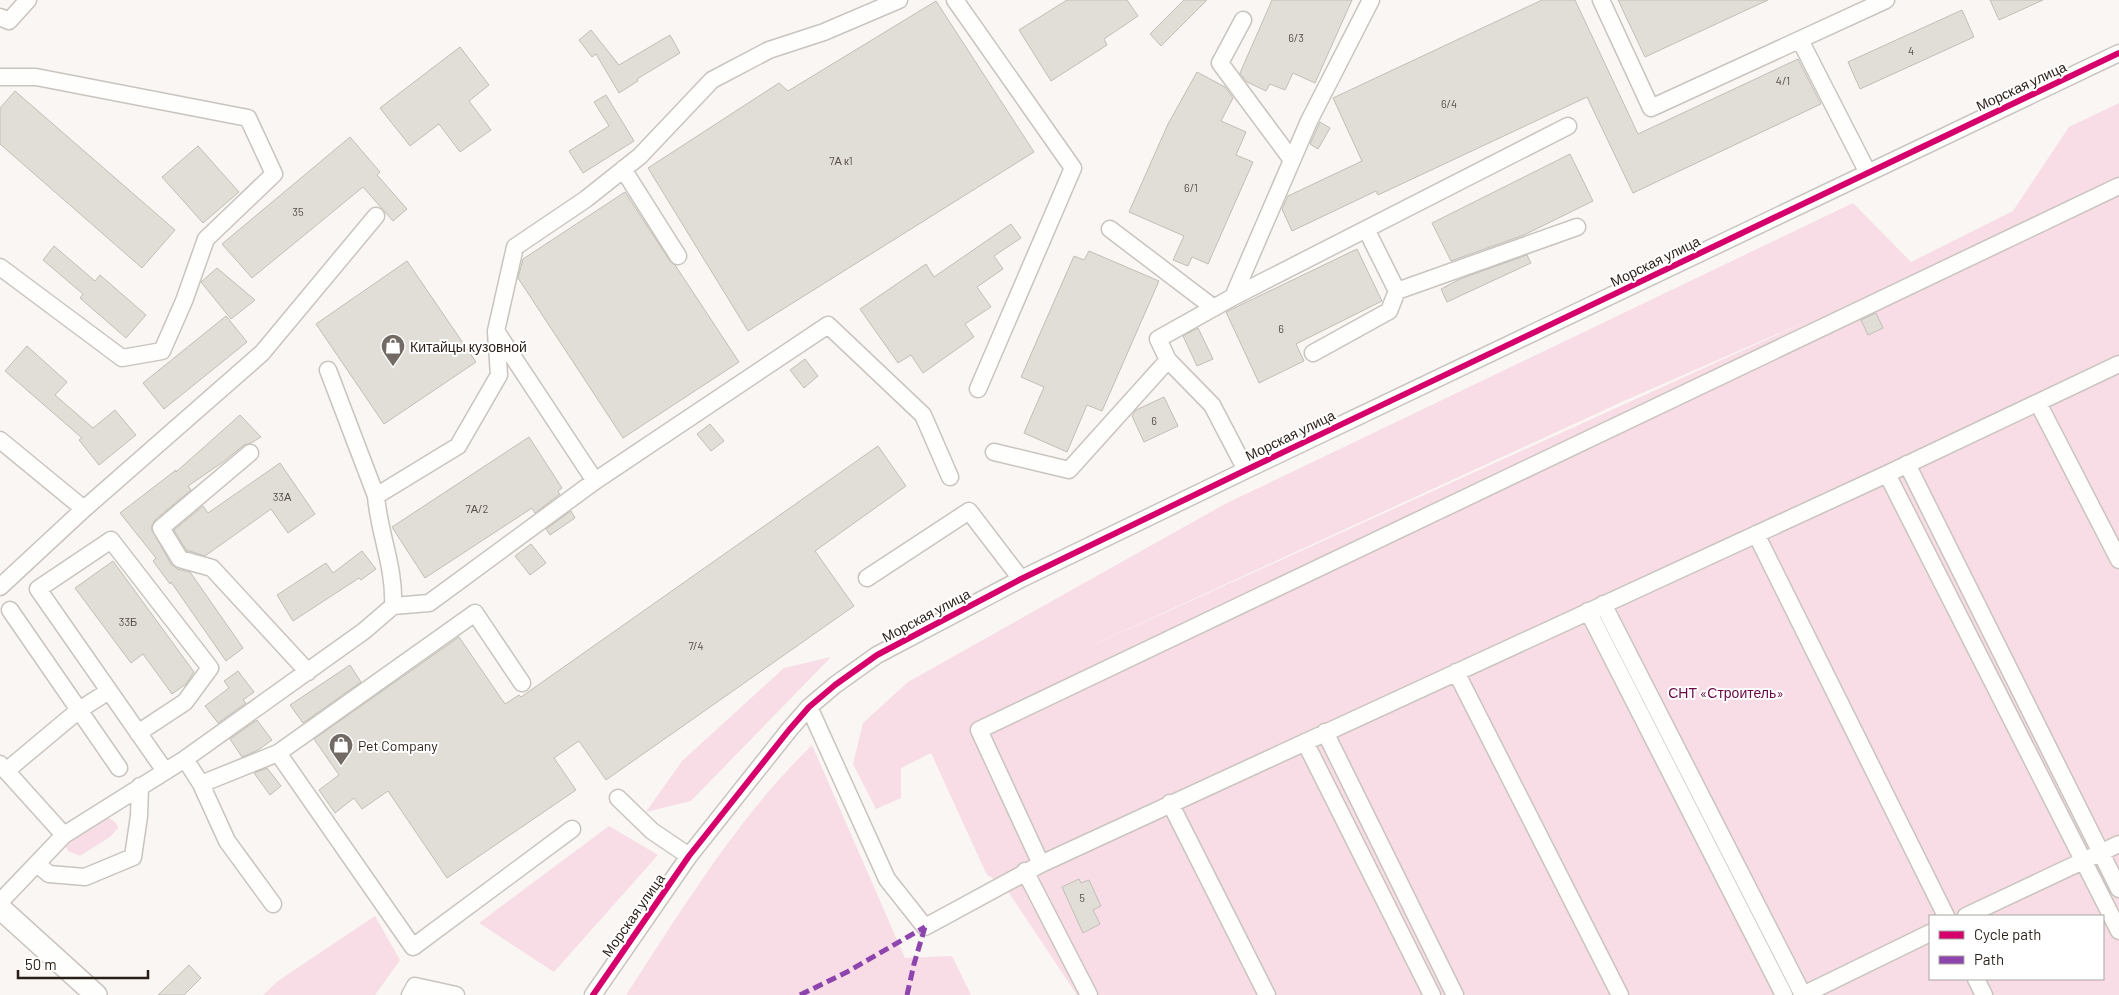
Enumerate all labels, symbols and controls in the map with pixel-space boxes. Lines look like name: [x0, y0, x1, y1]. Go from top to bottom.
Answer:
house number: 6/3: [1288, 31, 1304, 44]
house number: 4: [1908, 44, 1914, 57]
street label: Морская улица: [1973, 58, 2069, 114]
house number: 4/1: [1776, 74, 1790, 87]
house number: 6/4: [1441, 97, 1457, 110]
house number: 7А к1: [829, 154, 853, 167]
house number: 6/1: [1184, 181, 1198, 194]
house number: 35: [292, 205, 304, 218]
street label: Морская улица: [1607, 232, 1703, 290]
house number: 6: [1278, 322, 1284, 335]
shop icon: Китайцы кузовной: [380, 333, 406, 367]
place label: Китайцы кузовной: [410, 338, 527, 355]
street label: Морская улица: [1242, 406, 1338, 464]
house number: 6: [1151, 414, 1157, 427]
house number: 33А: [273, 490, 292, 503]
house number: 7А/2: [466, 502, 489, 515]
street label: Морская улица: [879, 585, 973, 645]
house number: 33Б: [119, 615, 137, 628]
house number: 7/4: [688, 639, 704, 652]
park label: СНТ «Строитель»: [1668, 684, 1784, 701]
shop icon: Pet Company: [328, 732, 354, 766]
place label: Pet Company: [358, 737, 438, 754]
street label: Морская улица: [598, 870, 668, 960]
house number: 5: [1079, 891, 1085, 904]
legend: [1929, 915, 2104, 980]
text: Cycle path: [1974, 925, 2041, 943]
scale bar: [18, 948, 148, 980]
text: Path: [1974, 950, 2004, 968]
text: 50 m: [25, 955, 57, 973]

